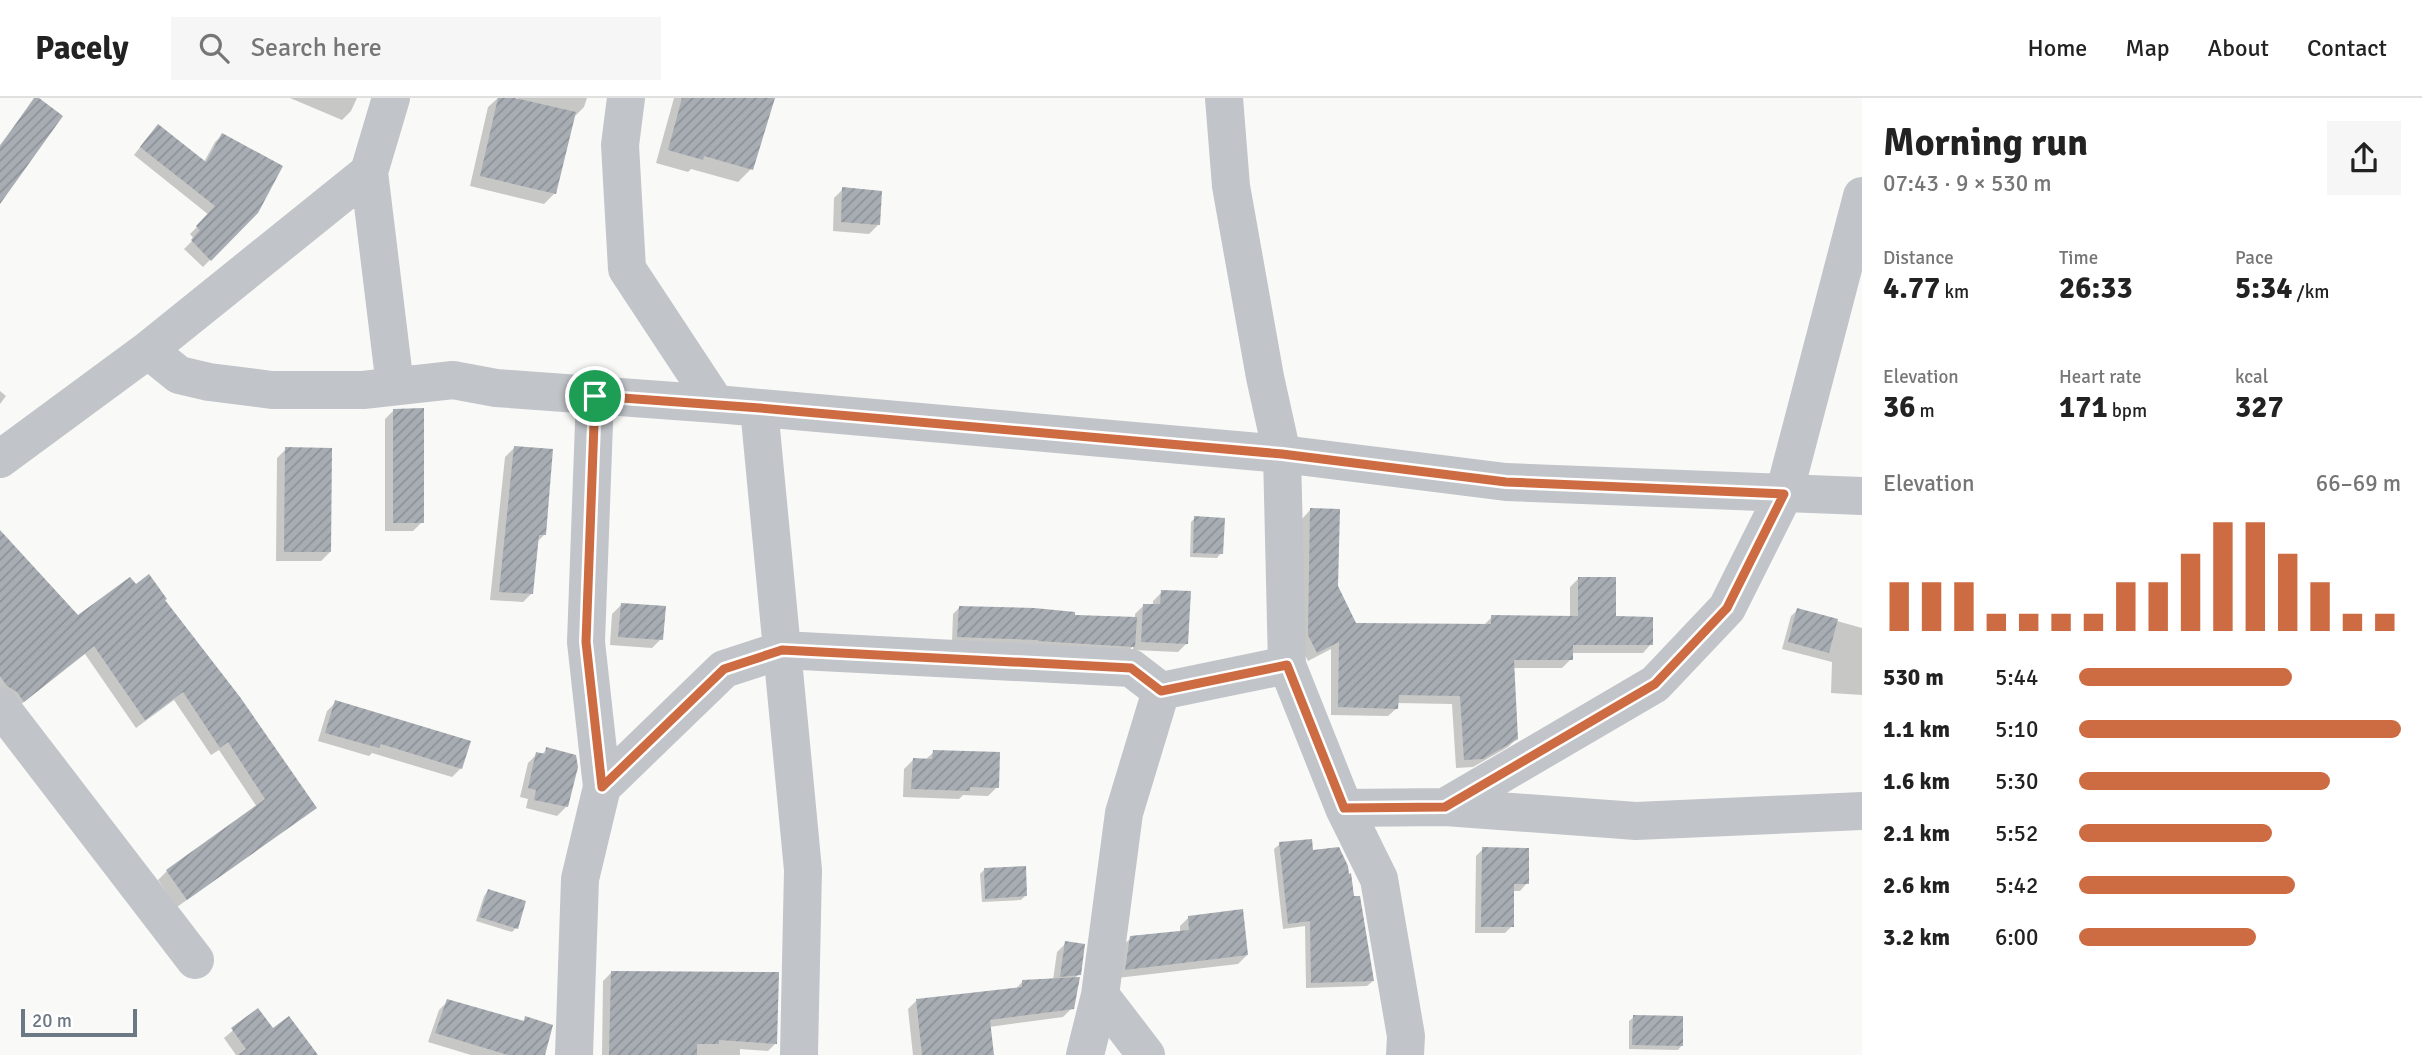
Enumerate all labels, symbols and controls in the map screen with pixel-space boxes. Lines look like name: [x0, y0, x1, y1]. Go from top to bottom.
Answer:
search box: [171, 17, 661, 80]
text: Pacely: [35, 28, 129, 69]
icon: search: [195, 29, 233, 67]
text: Search here: [251, 32, 382, 64]
text: Home: [2027, 33, 2087, 63]
text: Map: [2125, 33, 2170, 63]
text: About: [2208, 33, 2269, 63]
text: Contact: [2307, 33, 2387, 63]
text: Morning run: [1883, 119, 2088, 166]
button: share: [2327, 121, 2401, 195]
text: 07:43 · 9 × 530 m: [1883, 169, 2052, 198]
text: Distance: [1883, 246, 1954, 270]
text: Time: [2059, 246, 2098, 270]
text: Pace: [2235, 246, 2273, 270]
text: 4.77: [1883, 270, 1940, 307]
text: 26:33: [2059, 270, 2133, 307]
text: 5:34: [2235, 270, 2292, 307]
text: km: [1940, 280, 1969, 304]
text: /km: [2292, 280, 2329, 304]
text: Elevation: [1883, 365, 1959, 389]
text: Heart rate: [2059, 365, 2141, 389]
text: kcal: [2235, 365, 2268, 389]
pin: [565, 366, 625, 426]
icon: arrive: [576, 377, 614, 415]
text: 36: [1883, 389, 1915, 426]
text: 171: [2059, 389, 2108, 426]
text: 327: [2235, 389, 2284, 426]
text: m: [1915, 399, 1935, 423]
text: bpm: [2108, 399, 2147, 423]
text: Elevation: [1883, 469, 1975, 498]
text: 66–69 m: [2316, 469, 2401, 498]
text: 530 m: [1883, 663, 1944, 692]
text: 5:44: [1995, 663, 2038, 692]
text: 1.1 km: [1883, 715, 1950, 744]
text: 5:10: [1995, 715, 2038, 744]
text: 1.6 km: [1883, 767, 1950, 796]
text: 5:30: [1995, 767, 2038, 796]
text: 2.1 km: [1883, 819, 1950, 848]
text: 5:52: [1995, 819, 2038, 848]
text: 2.6 km: [1883, 871, 1950, 900]
text: 5:42: [1995, 871, 2038, 900]
text: 3.2 km: [1883, 923, 1950, 952]
text: 6:00: [1995, 923, 2038, 952]
scale bar: [21, 1006, 136, 1038]
text: 20 m: [32, 1009, 72, 1033]

